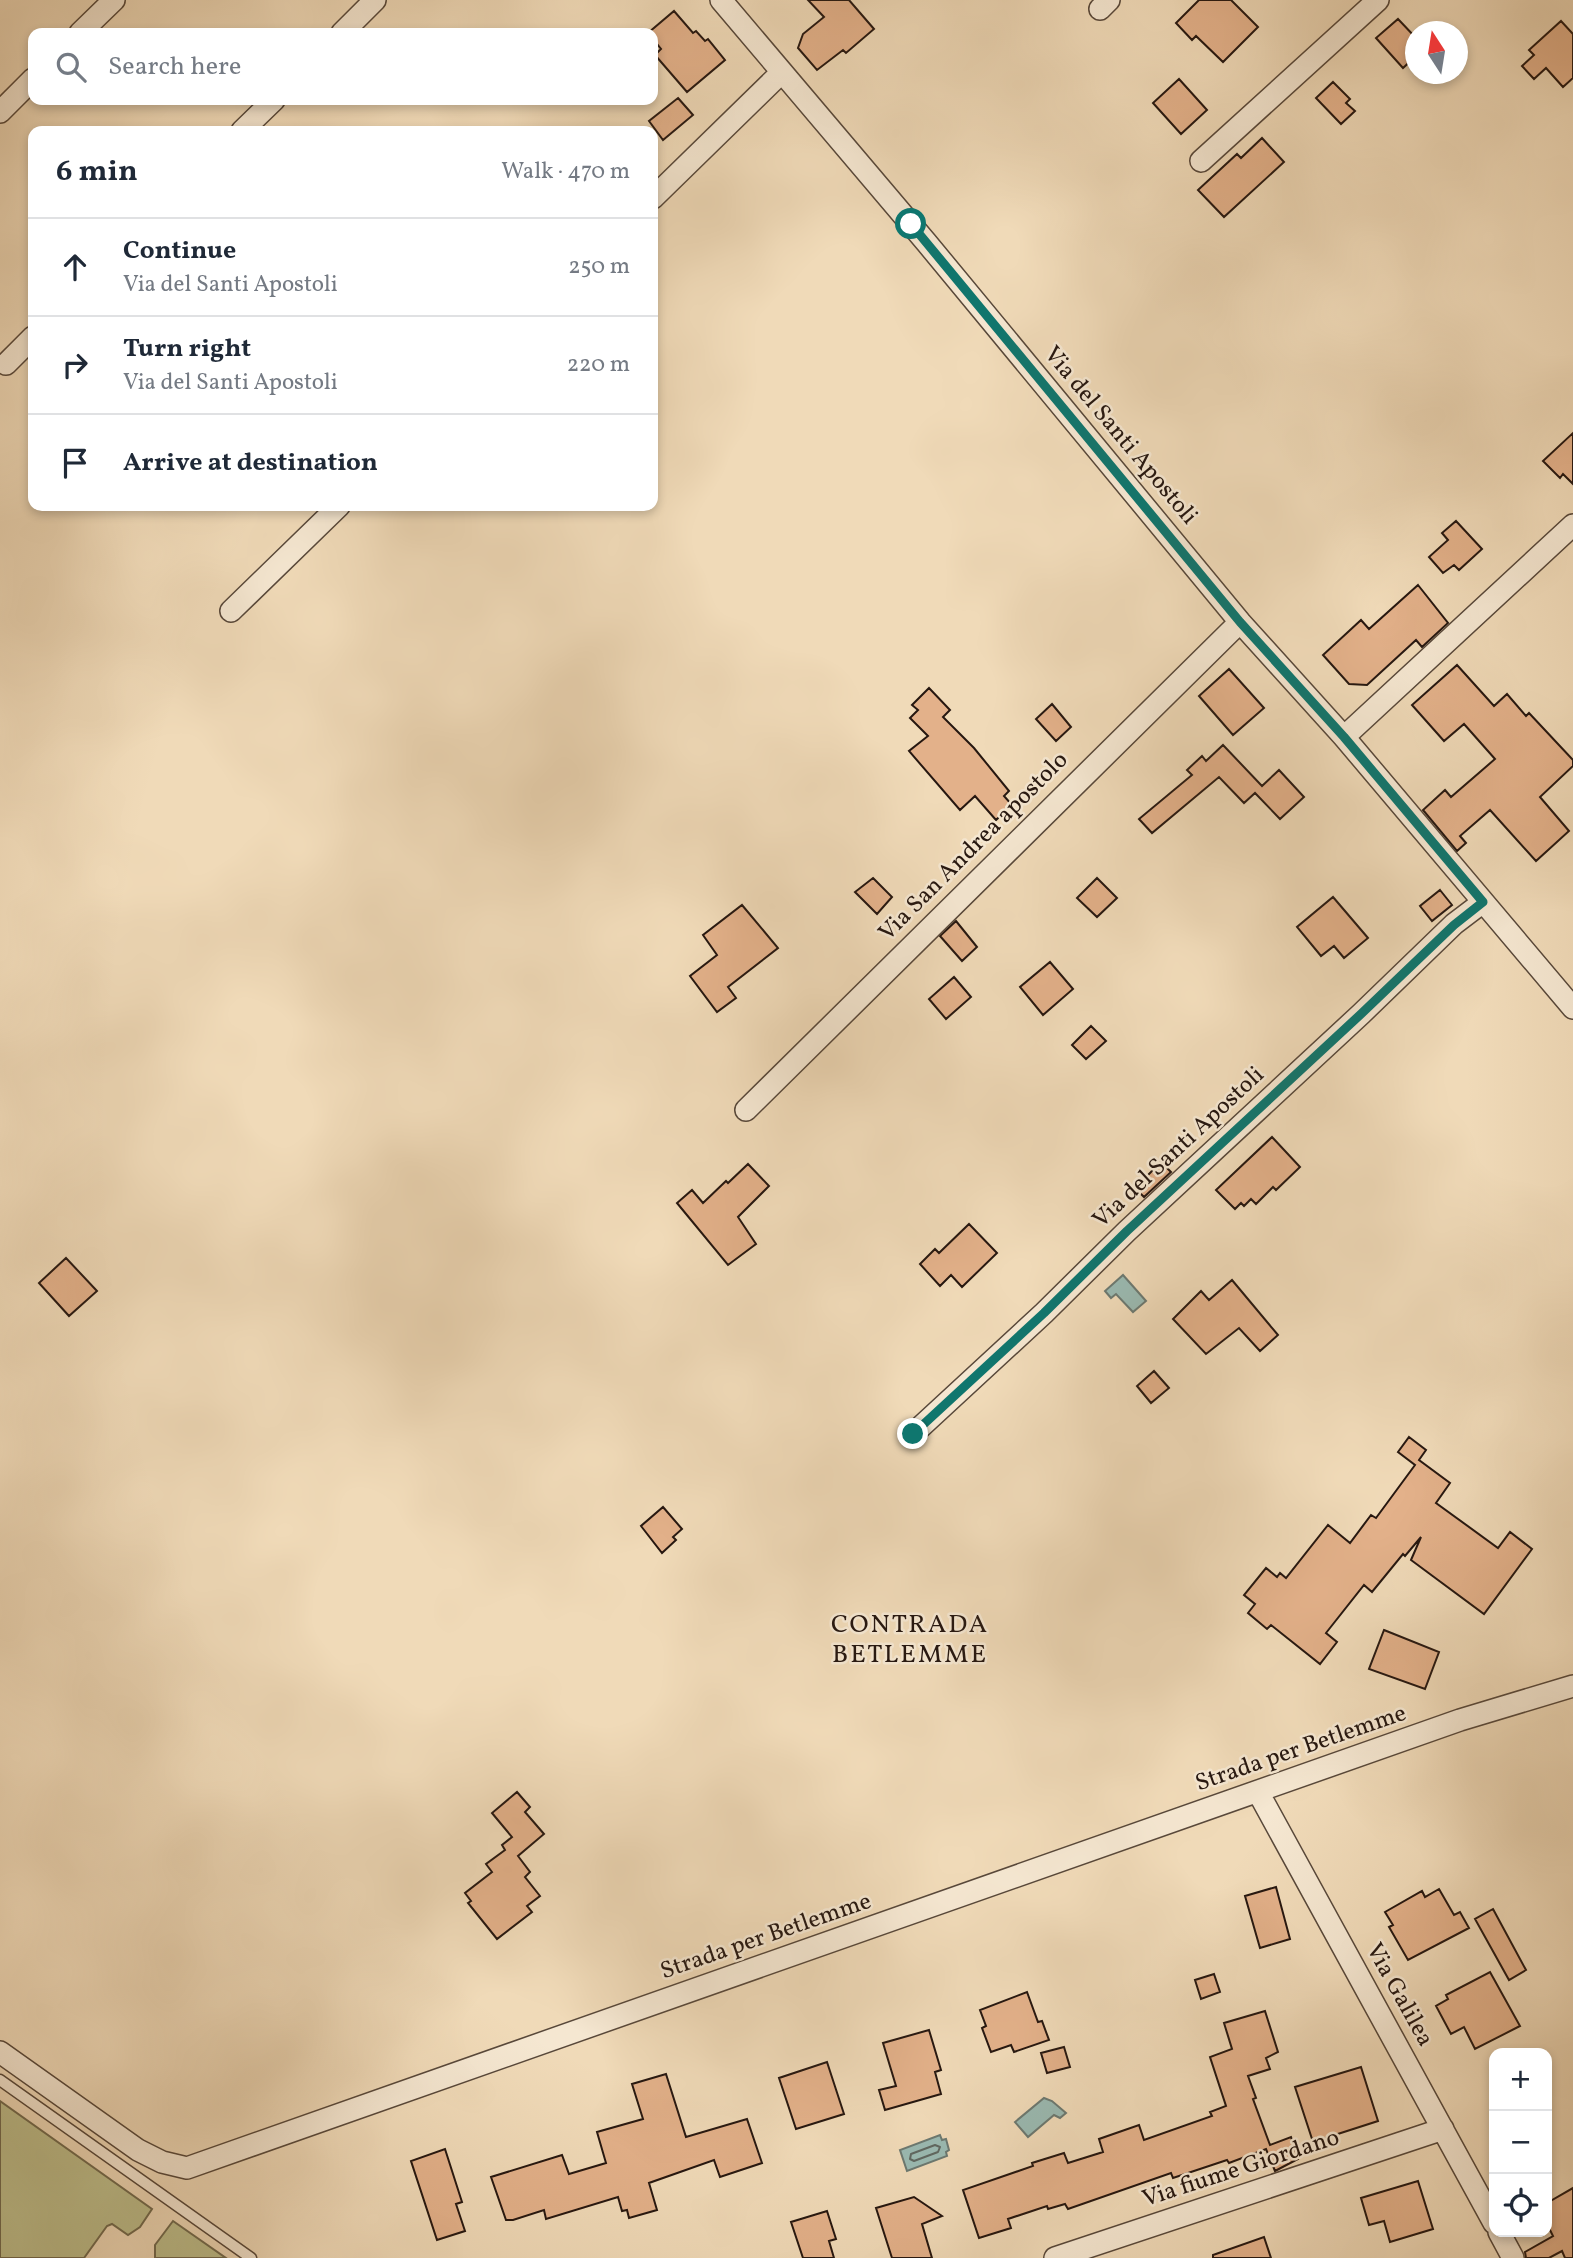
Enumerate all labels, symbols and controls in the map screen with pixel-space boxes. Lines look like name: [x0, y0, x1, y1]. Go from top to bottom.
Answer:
north arrow: [1405, 21, 1468, 84]
search box: [28, 28, 658, 105]
icon: search: [52, 48, 90, 86]
text: Search here: [108, 49, 241, 85]
text: 6 min: [56, 151, 138, 193]
text: Walk · 470 m: [501, 156, 630, 188]
route start: [895, 208, 926, 239]
text: Continue: [123, 233, 236, 269]
icon: ahead: [56, 248, 94, 286]
text: 250 m: [568, 251, 630, 283]
text: Via del Santi Apostoli: [123, 269, 338, 301]
text: Turn right: [123, 331, 251, 367]
street label: Via del Santi Apostoli: [1035, 339, 1205, 533]
icon: right: [56, 346, 94, 384]
text: 220 m: [567, 349, 630, 381]
text: Via del Santi Apostoli: [123, 367, 338, 399]
icon: arrive: [56, 444, 94, 482]
text: Arrive at destination: [123, 445, 378, 481]
street label: Via San Andrea apostolo: [871, 744, 1077, 950]
street label: Via del Santi Apostoli: [1086, 1059, 1272, 1237]
route end: [897, 1418, 928, 1449]
district label: CONTRADA BETLEMME: [831, 1607, 989, 1673]
street label: Strada per Betlemme: [1191, 1697, 1411, 1801]
street label: Strada per Betlemme: [656, 1885, 876, 1989]
street label: Via Galilea: [1357, 1937, 1441, 2053]
map controls: [1489, 2048, 1552, 2237]
button: +: [1489, 2048, 1552, 2111]
button: −: [1489, 2111, 1552, 2174]
street label: Via fiume Giordano: [1138, 2121, 1344, 2217]
button: locate: [1489, 2174, 1552, 2237]

